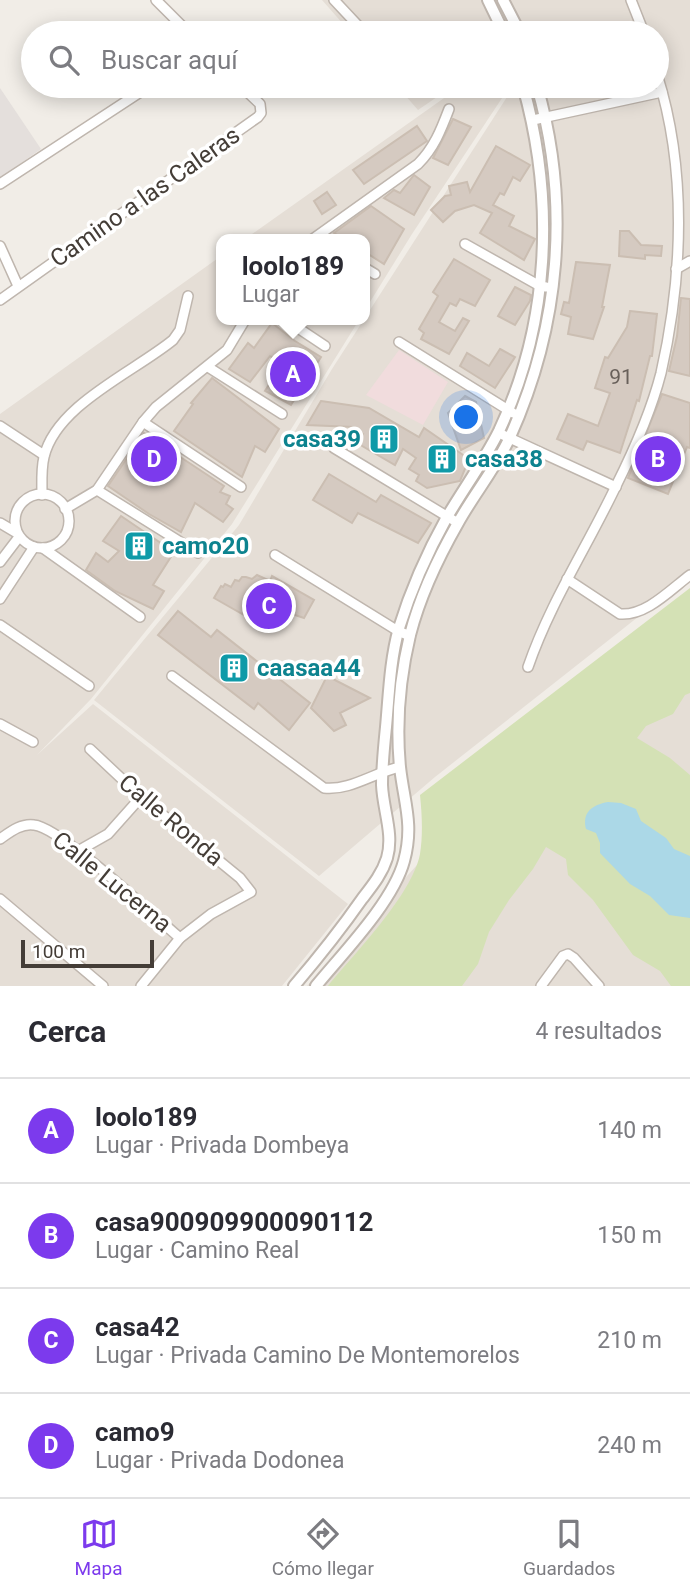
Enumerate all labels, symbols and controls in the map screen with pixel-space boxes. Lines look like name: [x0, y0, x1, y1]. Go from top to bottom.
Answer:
search box: [21, 21, 669, 98]
icon: search: [45, 41, 83, 79]
text: Buscar aquí: [101, 45, 238, 75]
street label: Camino a las Caleras: [45, 121, 245, 273]
popup: [216, 234, 370, 325]
text: loolo189: [242, 251, 344, 281]
text: Lugar: [242, 281, 300, 308]
pin: A: [270, 348, 316, 400]
house number: 91: [609, 365, 633, 389]
your location: [449, 400, 483, 434]
building icon: casa39: [367, 422, 401, 456]
place label: casa39: [283, 425, 361, 453]
pin: D: [131, 433, 177, 485]
pin: B: [635, 433, 681, 485]
building icon: casa38: [425, 442, 459, 476]
place label: casa38: [465, 445, 543, 473]
building icon: camo20: [122, 529, 156, 563]
place label: camo20: [162, 532, 249, 560]
pin: C: [246, 580, 292, 632]
building icon: caasaa44: [217, 651, 251, 685]
place label: caasaa44: [257, 654, 361, 682]
street label: Calle Ronda: [113, 768, 229, 872]
street label: Calle Lucerna: [47, 826, 177, 938]
scale bar: [21, 937, 154, 969]
text: 100 m: [32, 940, 85, 963]
text: Cerca: [28, 1014, 106, 1049]
text: 4 resultados: [535, 1018, 662, 1045]
text: loolo189: [95, 1102, 198, 1132]
text: A: [43, 1117, 59, 1144]
text: 140 m: [597, 1117, 662, 1144]
text: Lugar · Privada Dombeya: [95, 1132, 349, 1159]
text: casa900909900090112: [95, 1207, 373, 1237]
text: B: [44, 1222, 58, 1249]
text: 150 m: [597, 1222, 662, 1249]
text: Lugar · Camino Real: [95, 1237, 299, 1264]
text: casa42: [95, 1312, 180, 1342]
text: C: [43, 1327, 59, 1354]
text: 210 m: [597, 1327, 662, 1354]
text: Lugar · Privada Camino De Montemorelos: [95, 1342, 520, 1369]
text: camo9: [95, 1417, 175, 1447]
text: D: [44, 1432, 58, 1459]
text: 240 m: [597, 1432, 662, 1459]
text: Lugar · Privada Dodonea: [95, 1447, 345, 1474]
tab: Mapa: [75, 1515, 123, 1580]
tab: Cómo llegar: [272, 1515, 374, 1580]
tab: Guardados: [523, 1515, 615, 1580]

